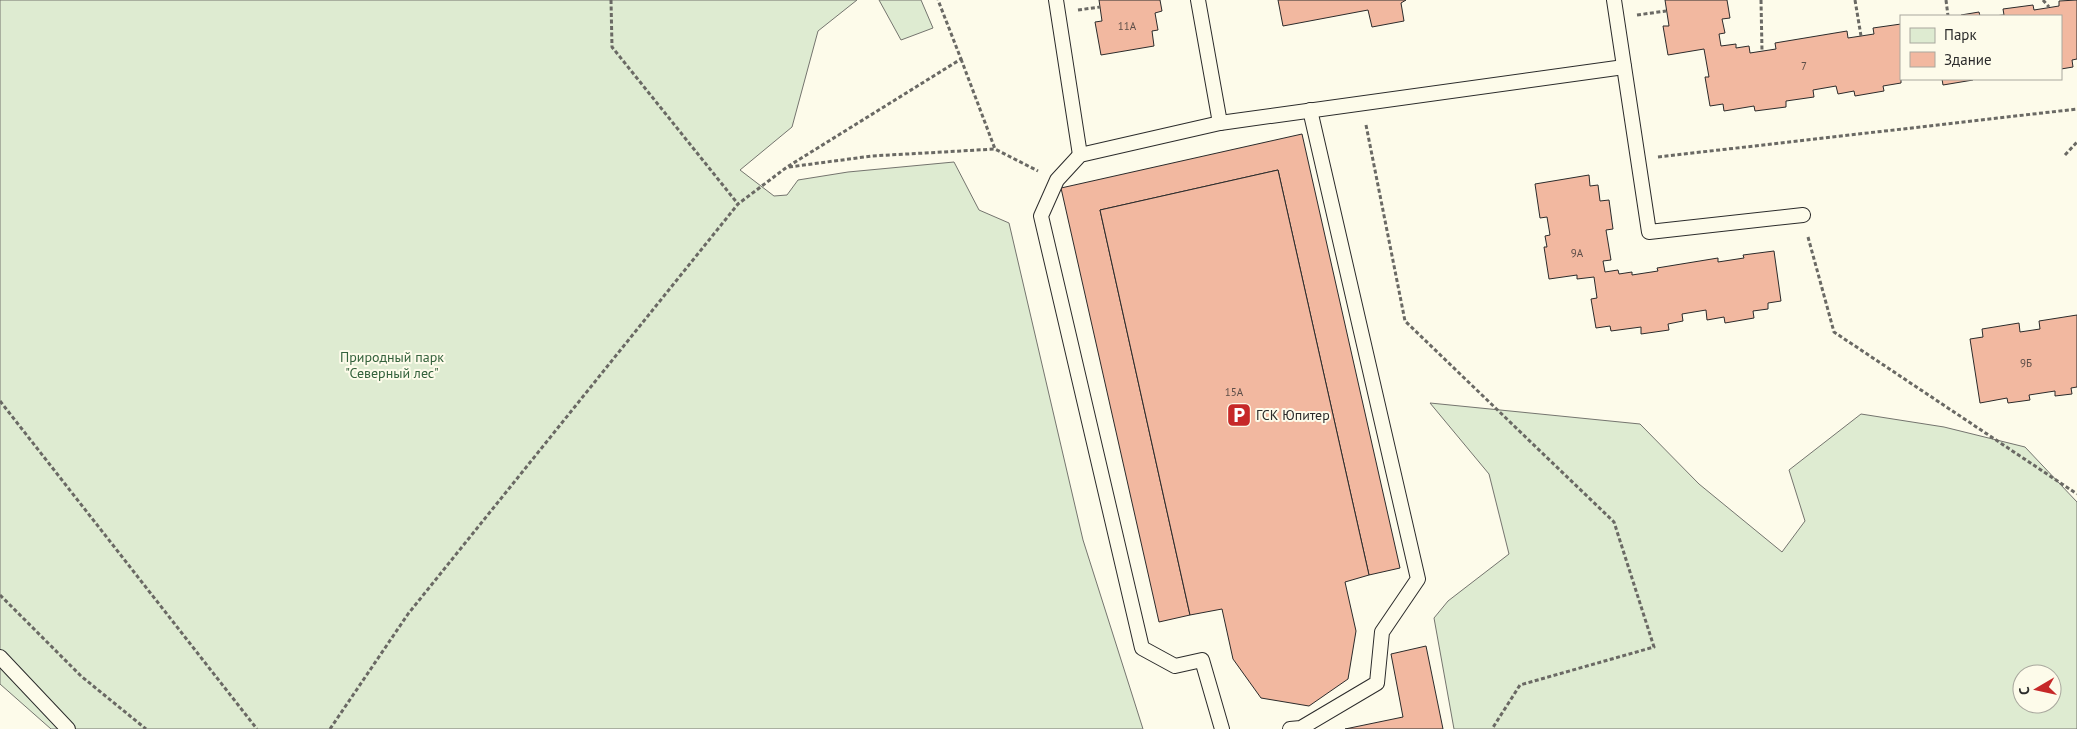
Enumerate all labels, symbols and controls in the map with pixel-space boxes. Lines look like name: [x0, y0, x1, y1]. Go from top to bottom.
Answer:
legend: [1900, 15, 2062, 80]
house number: 11А: [1118, 19, 1137, 33]
text: Парк: [1944, 25, 1977, 44]
text: Здание: [1944, 50, 1992, 69]
house number: 7: [1801, 59, 1807, 73]
house number: 9А: [1571, 246, 1584, 260]
park label: Природный парк "Северный лес": [340, 348, 444, 382]
house number: 9Б: [2020, 356, 2032, 370]
house number: 15А: [1225, 385, 1244, 399]
parking icon: ГСК Юпитер: [1226, 402, 1252, 428]
place label: ГСК Юпитер: [1256, 406, 1330, 424]
north arrow: [2012, 664, 2062, 714]
text: С: [2015, 686, 2034, 696]

